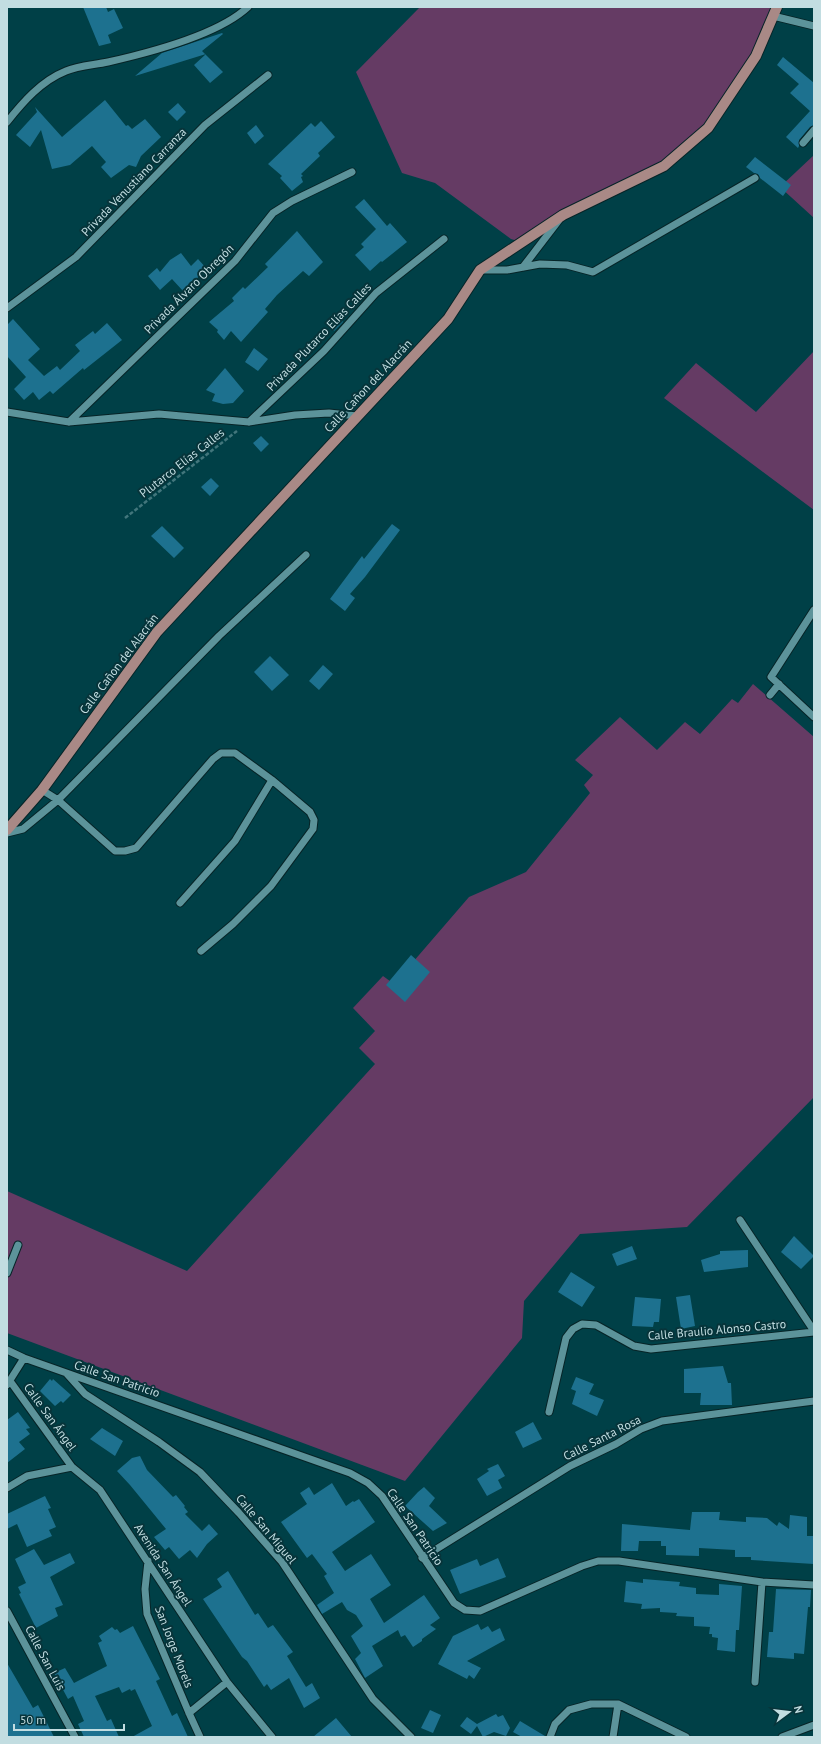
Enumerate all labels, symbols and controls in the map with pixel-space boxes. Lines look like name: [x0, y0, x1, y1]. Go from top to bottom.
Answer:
street label: Privada Venustiano Carranza: [78, 124, 189, 239]
street label: Privada Álvaro Obregón: [141, 241, 237, 337]
street label: Privada Plutarco Elías Calles: [263, 279, 374, 394]
street label: Calle Cañon del Alacrán: [321, 336, 415, 435]
street label: Plutarco Elías Calles: [136, 425, 227, 500]
street label: Calle Cañon del Alacrán: [76, 611, 161, 717]
street label: Calle Braulio Alonso Castro: [647, 1316, 787, 1343]
street label: Calle San Patricio: [72, 1357, 162, 1400]
street label: Calle San Ángel: [21, 1380, 80, 1454]
street label: Calle Santa Rosa: [560, 1412, 643, 1464]
street label: Calle San Patricio: [384, 1485, 447, 1568]
street label: Calle San Miguel: [233, 1491, 300, 1567]
street label: Avenida San Ángel: [131, 1521, 196, 1609]
street label: San Jorge Morels: [152, 1604, 197, 1690]
street label: Calle San Luis: [22, 1623, 69, 1693]
north arrow: [769, 1692, 809, 1732]
text: N: [791, 1704, 806, 1715]
scale bar: [14, 1706, 124, 1732]
text: 50 m: [20, 1712, 46, 1727]

